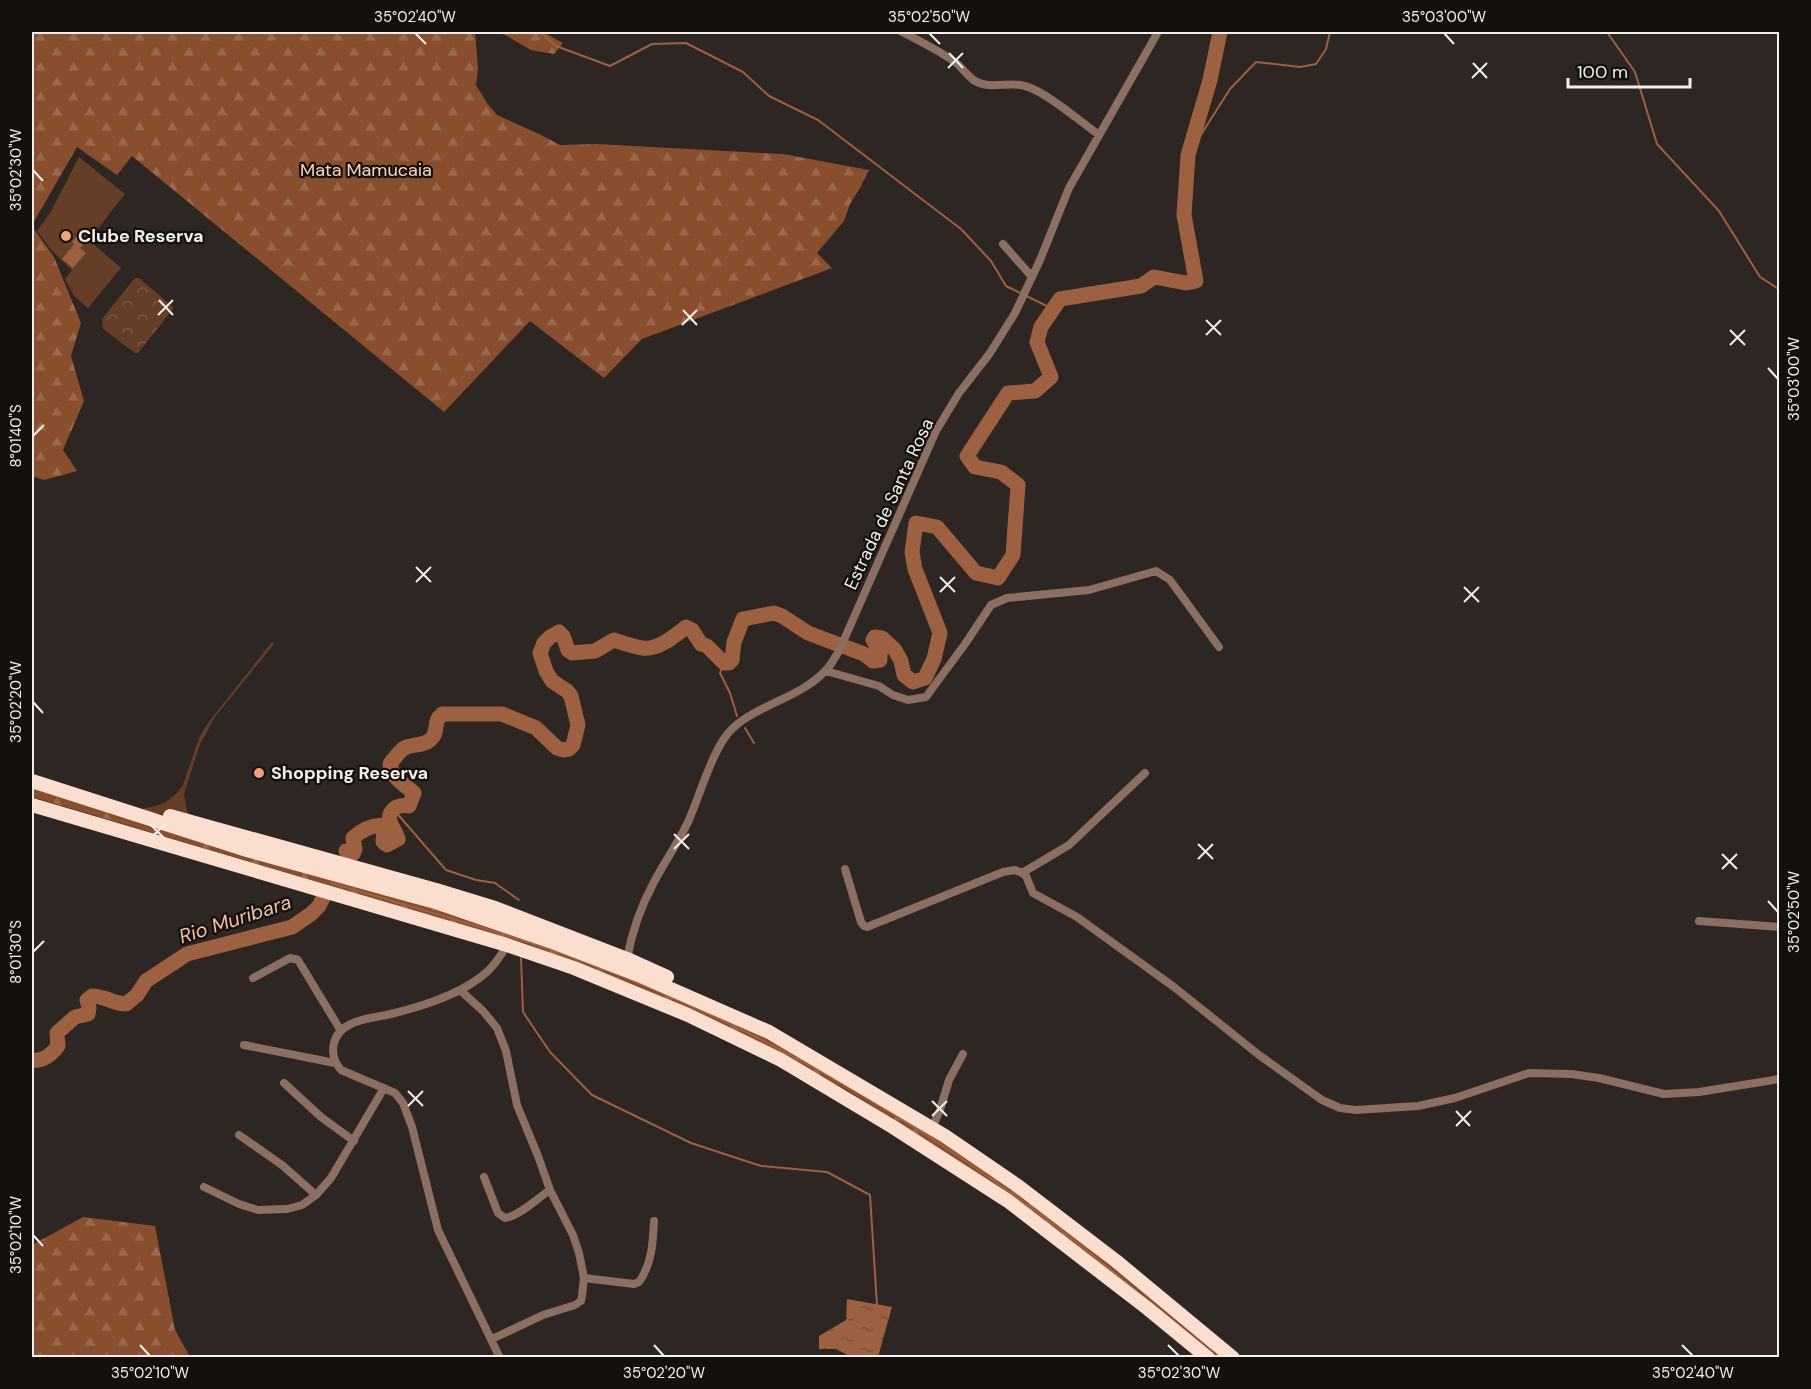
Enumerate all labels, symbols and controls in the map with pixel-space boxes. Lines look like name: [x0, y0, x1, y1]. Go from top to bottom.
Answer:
text: 35°02'40"W: [374, 7, 456, 27]
text: 35°02'50"W: [888, 7, 971, 27]
text: 35°03'00"W: [1402, 7, 1487, 27]
scale bar: [1568, 51, 1690, 89]
text: 100 m: [1577, 60, 1628, 84]
text: 35°02'30"W: [6, 128, 26, 211]
park label: Mata Mamucaia: [300, 158, 432, 182]
place label: Clube Reserva: [78, 224, 204, 248]
marker: Clube Reserva: [59, 229, 73, 243]
text: 35°03'00"W: [1784, 336, 1804, 421]
text: 8°01'40"S: [6, 404, 26, 468]
street label: Estrada de Santa Rosa: [839, 414, 939, 594]
text: 35°02'20"W: [6, 661, 26, 743]
place label: Shopping Reserva: [271, 761, 428, 785]
marker: Shopping Reserva: [252, 766, 266, 780]
text: 35°02'50"W: [1784, 870, 1804, 953]
water label: Rio Muribara: [175, 889, 295, 949]
text: 8°01'30"S: [6, 920, 26, 984]
text: 35°02'10"W: [6, 1195, 26, 1274]
text: 35°02'10"W: [111, 1363, 190, 1383]
text: 35°02'20"W: [623, 1363, 705, 1383]
text: 35°02'30"W: [1138, 1363, 1221, 1383]
text: 35°02'40"W: [1652, 1363, 1734, 1383]

